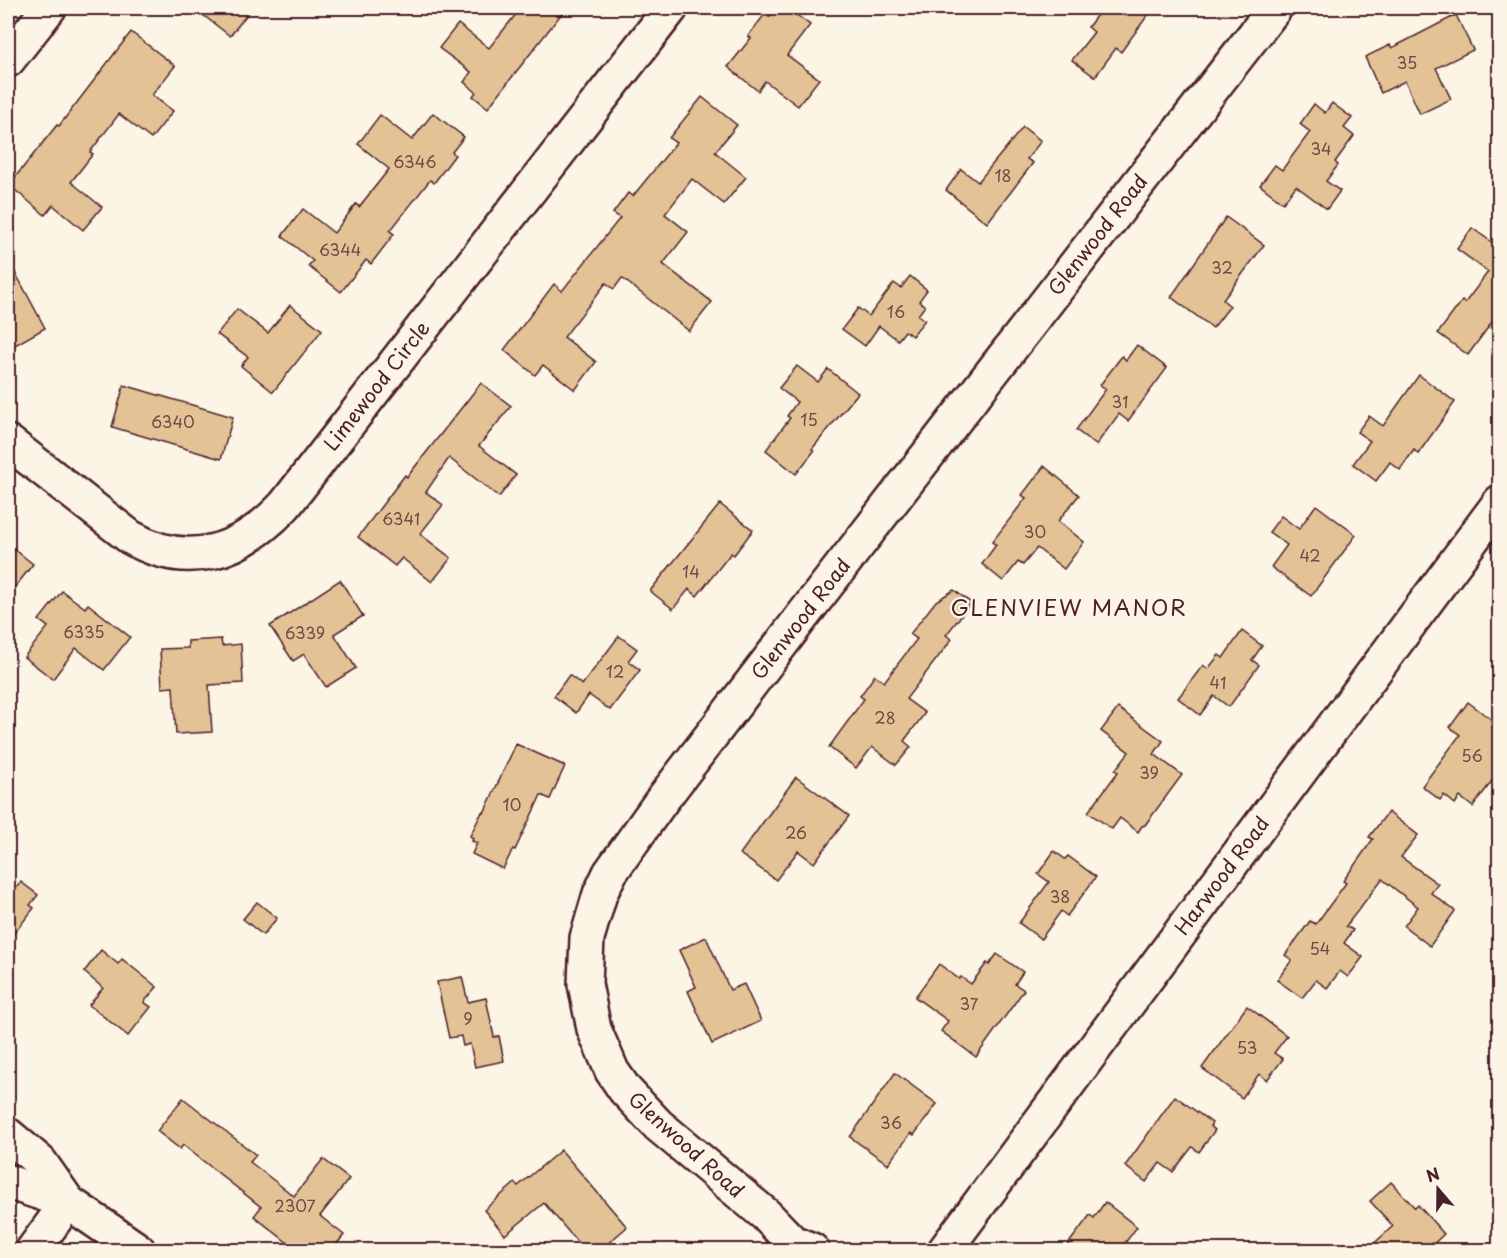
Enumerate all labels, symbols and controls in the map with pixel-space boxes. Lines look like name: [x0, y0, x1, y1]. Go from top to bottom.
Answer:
house number: 35: [1397, 50, 1417, 74]
house number: 34: [1310, 136, 1332, 160]
house number: 6346: [394, 149, 437, 173]
house number: 18: [994, 163, 1012, 187]
street label: Glenwood Road: [1040, 167, 1154, 302]
house number: 6344: [319, 237, 361, 261]
house number: 32: [1211, 255, 1233, 279]
house number: 16: [887, 299, 905, 323]
street label: Limewood Circle: [316, 314, 437, 457]
house number: 31: [1112, 389, 1128, 413]
house number: 15: [800, 407, 818, 431]
house number: 6340: [151, 409, 195, 433]
house number: 6341: [382, 506, 420, 530]
house number: 30: [1024, 519, 1046, 543]
house number: 42: [1299, 543, 1321, 567]
street label: Glenwood Road: [743, 551, 857, 686]
house number: 14: [682, 559, 700, 583]
district label: GLENVIEW MANOR: [950, 590, 1188, 623]
house number: 6335: [63, 619, 105, 643]
house number: 6339: [285, 620, 325, 644]
house number: 12: [606, 659, 624, 683]
house number: 41: [1210, 670, 1226, 694]
house number: 28: [874, 705, 896, 729]
house number: 56: [1461, 743, 1483, 767]
house number: 39: [1139, 760, 1159, 784]
house number: 10: [503, 792, 521, 816]
street label: Harwood Road: [1167, 810, 1276, 941]
house number: 26: [785, 820, 807, 844]
house number: 38: [1050, 884, 1070, 908]
house number: 54: [1310, 936, 1330, 960]
house number: 37: [960, 991, 979, 1015]
house number: 9: [463, 1006, 473, 1030]
house number: 53: [1237, 1035, 1257, 1059]
street label: Glenwood Road: [622, 1084, 751, 1205]
house number: 36: [880, 1110, 902, 1134]
north arrow: [1408, 1159, 1468, 1219]
text: N: [1422, 1161, 1443, 1187]
house number: 2307: [275, 1193, 315, 1217]

